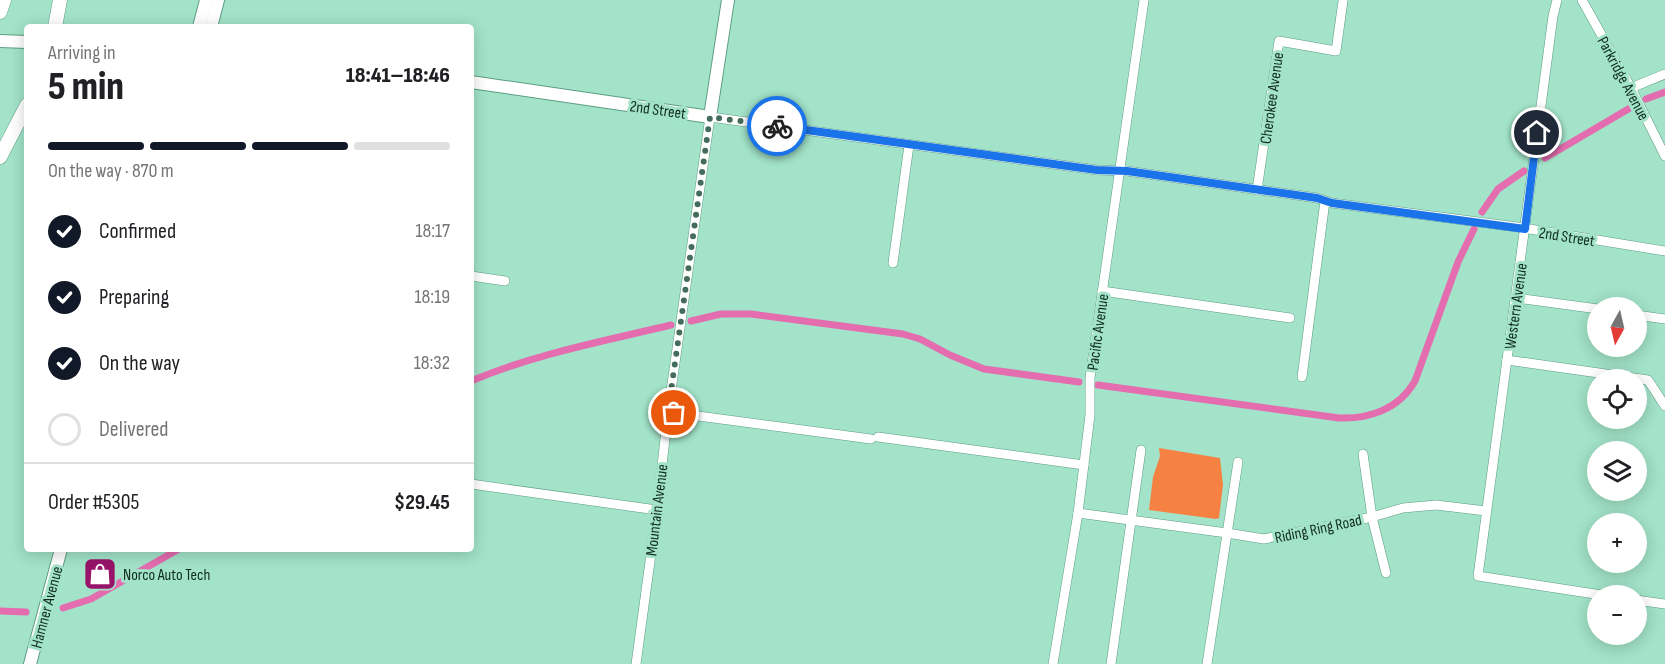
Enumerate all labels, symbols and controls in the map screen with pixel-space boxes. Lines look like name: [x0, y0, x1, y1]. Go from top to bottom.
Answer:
street label: Parkridge Avenue: [1593, 34, 1653, 124]
text: Arriving in: [48, 41, 116, 65]
street label: Cherokee Avenue: [1257, 51, 1288, 145]
text: 18:41–18:46: [346, 62, 450, 89]
text: 5 min: [48, 64, 124, 111]
courier: [747, 96, 807, 156]
street label: 2nd Street: [629, 97, 687, 124]
pin: [1511, 107, 1562, 158]
icon: bike: [761, 110, 794, 143]
icon: home: [1520, 116, 1553, 149]
text: On the way · 870 m: [48, 159, 174, 183]
icon: check: [48, 215, 81, 248]
text: Confirmed: [99, 218, 176, 245]
text: 18:17: [416, 219, 450, 243]
street label: 2nd Street: [1537, 224, 1596, 251]
street label: Western Avenue: [1501, 262, 1532, 350]
icon: check: [48, 281, 81, 314]
text: Preparing: [99, 284, 169, 311]
text: 18:19: [415, 285, 450, 309]
street label: Pacific Avenue: [1084, 293, 1113, 372]
north arrow: [1587, 297, 1647, 357]
map controls: [1587, 297, 1647, 645]
icon: check: [48, 347, 81, 380]
text: On the way: [99, 350, 180, 377]
text: 18:32: [414, 351, 450, 375]
button: locate: [1587, 369, 1647, 429]
pin: [648, 387, 699, 438]
icon: bag: [657, 396, 690, 429]
text: Delivered: [99, 416, 168, 443]
button: layers: [1587, 441, 1647, 501]
street label: Mountain Avenue: [642, 463, 673, 557]
text: Order #5305: [48, 489, 139, 516]
text: $29.45: [394, 489, 450, 516]
street label: Riding Ring Road: [1273, 511, 1364, 548]
button: +: [1587, 513, 1647, 573]
shop icon: Norco Auto Tech: [82, 556, 118, 592]
street label: Hamner Avenue: [27, 564, 68, 650]
place label: Norco Auto Tech: [123, 566, 210, 585]
button: −: [1587, 585, 1647, 645]

